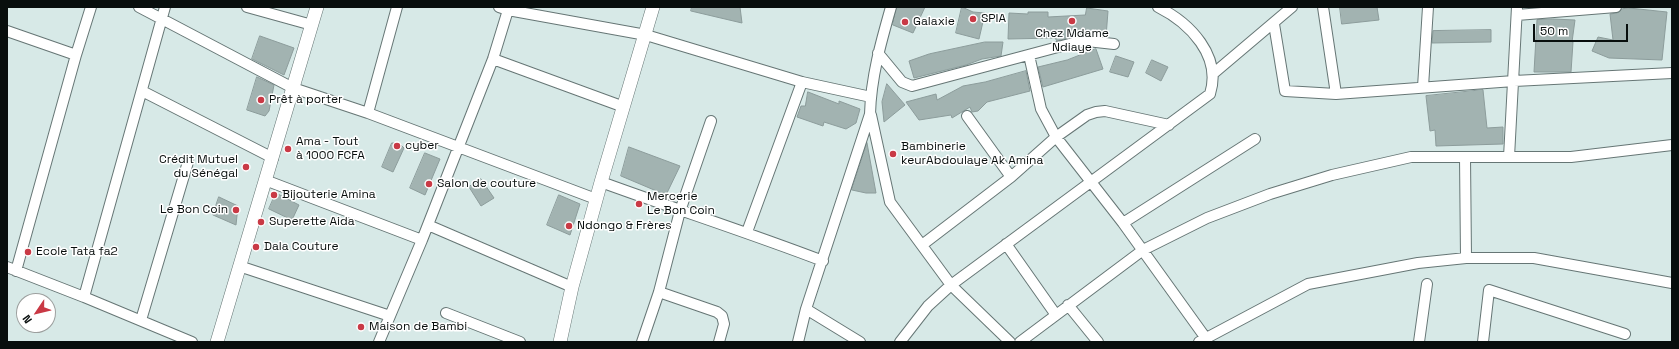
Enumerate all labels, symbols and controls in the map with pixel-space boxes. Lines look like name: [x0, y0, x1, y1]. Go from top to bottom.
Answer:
place label: SPIA: [981, 12, 1006, 26]
marker: SPIA: [968, 14, 978, 24]
place label: Galaxie: [913, 15, 955, 29]
marker: Chez Mdame Ndiaye: [1067, 16, 1077, 26]
scale bar: [1535, 16, 1630, 42]
marker: Galaxie: [900, 17, 910, 27]
text: 50 m: [1540, 23, 1568, 39]
place label: Chez Mdame Ndiaye: [1035, 27, 1109, 55]
place label: Prêt à porter: [269, 93, 343, 107]
marker: Prêt à porter: [256, 95, 266, 105]
place label: Ama - Tout à 1000 FCFA: [296, 135, 365, 163]
place label: cyber: [405, 139, 439, 153]
place label: Bambinerie keurAbdoulaye Ak Amina: [901, 140, 1043, 168]
marker: cyber: [392, 141, 402, 151]
marker: Ama - Tout à 1000 FCFA: [283, 144, 293, 154]
marker: Bambinerie keurAbdoulaye Ak Amina: [888, 149, 898, 159]
place label: Crédit Mutuel du Sénégal: [159, 153, 238, 181]
marker: Crédit Mutuel du Sénégal: [241, 162, 251, 172]
place label: Salon de couture: [437, 177, 536, 191]
marker: Salon de couture: [424, 179, 434, 189]
place label: Bijouterie Amina: [282, 188, 376, 202]
marker: Bijouterie Amina: [269, 190, 279, 200]
place label: Mercerie Le Bon Coin: [647, 190, 715, 218]
marker: Mercerie Le Bon Coin: [634, 199, 644, 209]
place label: Le Bon Coin: [160, 203, 228, 217]
marker: Le Bon Coin: [231, 205, 241, 215]
place label: Superette Aida: [269, 215, 355, 229]
marker: Superette Aida: [256, 217, 266, 227]
place label: Ndongo & Frères: [577, 219, 672, 233]
marker: Ndongo & Frères: [564, 221, 574, 231]
place label: Dala Couture: [264, 240, 339, 254]
marker: Dala Couture: [251, 242, 261, 252]
place label: Ecole Tata fa2: [36, 245, 118, 259]
marker: Ecole Tata fa2: [23, 247, 33, 257]
north arrow: [16, 293, 56, 333]
text: N: [19, 312, 35, 326]
place label: Maison de Bambi: [369, 320, 467, 334]
marker: Maison de Bambi: [356, 322, 366, 332]

